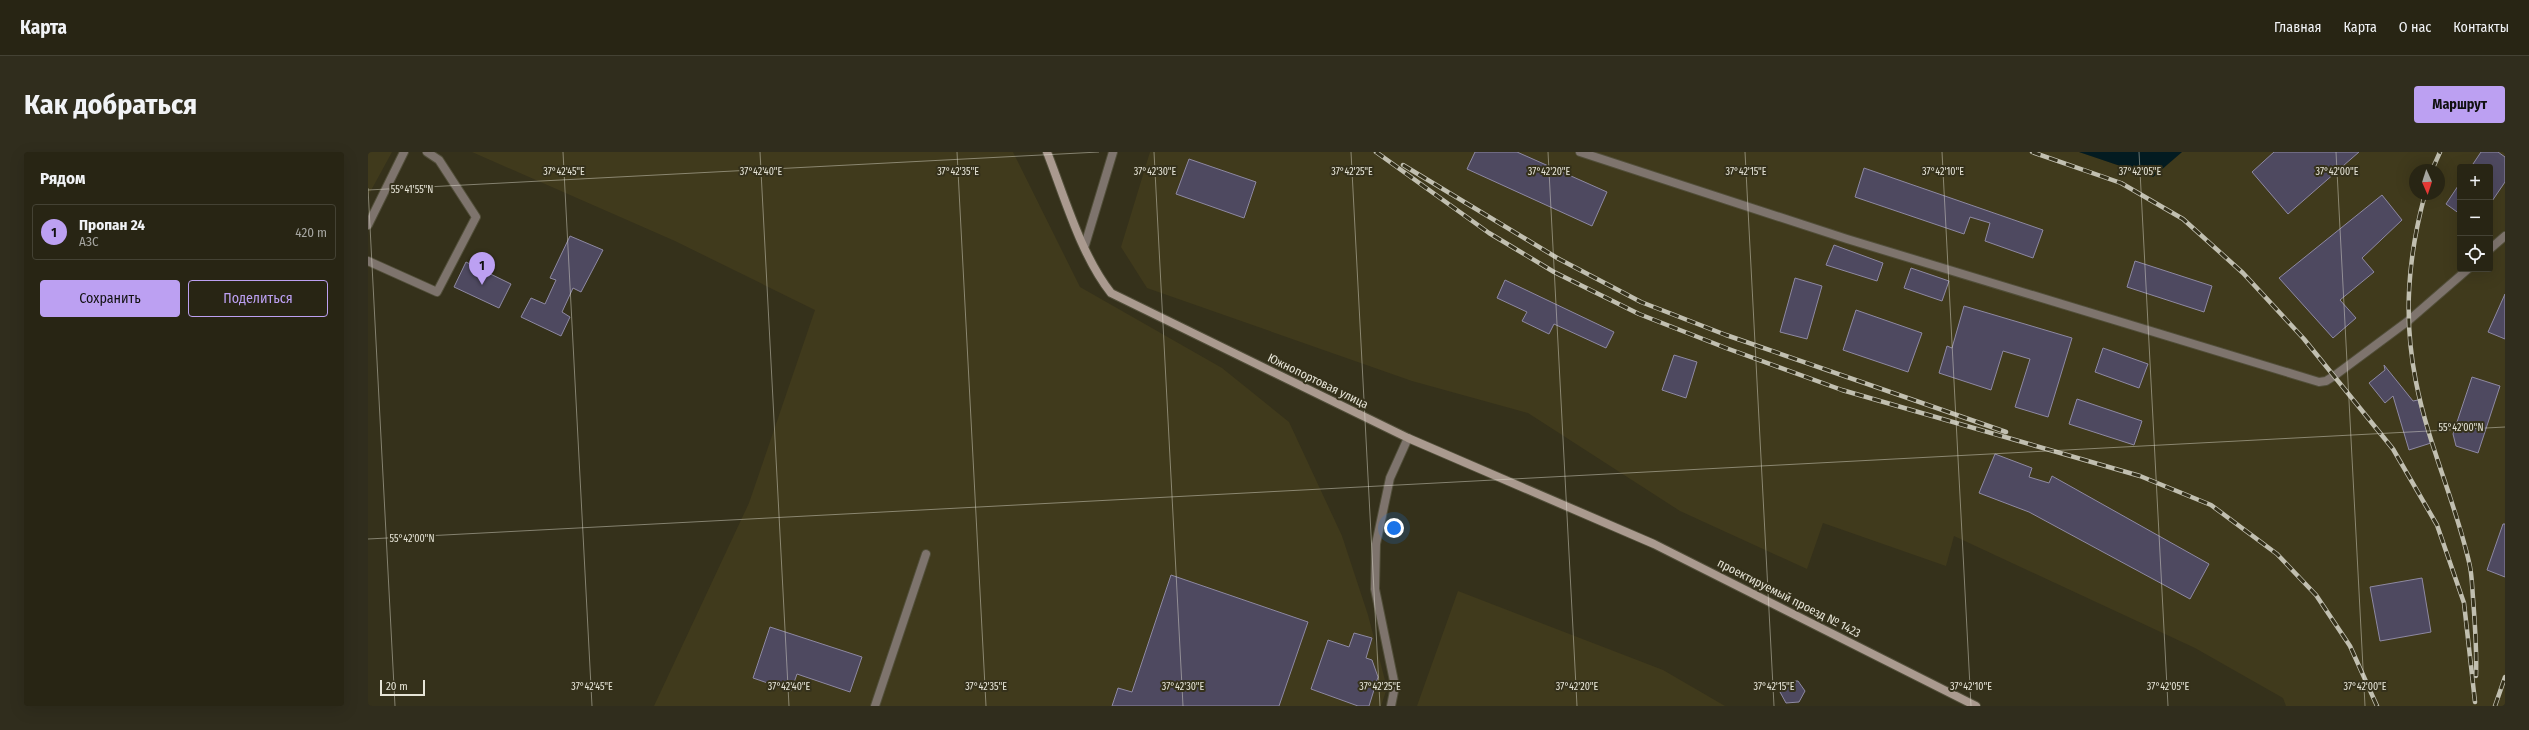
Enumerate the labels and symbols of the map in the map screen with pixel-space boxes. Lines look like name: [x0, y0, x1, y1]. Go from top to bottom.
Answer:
north arrow: [2409, 164, 2445, 200]
text: 37°42'45"E: [543, 166, 585, 178]
text: 37°42'40"E: [740, 166, 783, 178]
text: 37°42'35"E: [937, 166, 979, 178]
text: 37°42'30"E: [1134, 166, 1177, 178]
text: 37°42'25"E: [1331, 166, 1373, 178]
text: 37°42'20"E: [1528, 166, 1571, 178]
text: 37°42'15"E: [1725, 166, 1767, 178]
text: 37°42'10"E: [1922, 166, 1964, 178]
text: 37°42'05"E: [2119, 166, 2161, 178]
text: 37°42'00"E: [2315, 166, 2359, 178]
text: 55°41'55"N: [391, 184, 433, 196]
pin: 1: [469, 252, 495, 285]
street label: Южнопортовая улица: [1265, 351, 1371, 412]
text: 55°42'00"N: [2439, 422, 2483, 434]
your location: [1384, 518, 1404, 538]
text: 55°42'00"N: [390, 533, 434, 545]
street label: проектируемый проезд № 1423: [1715, 556, 1863, 640]
scale bar: [380, 678, 425, 697]
text: 37°42'45"E: [571, 681, 613, 693]
text: 37°42'40"E: [768, 681, 811, 693]
text: 37°42'35"E: [965, 681, 1007, 693]
text: 37°42'30"E: [1162, 681, 1205, 693]
text: 37°42'25"E: [1359, 681, 1401, 693]
text: 37°42'20"E: [1556, 681, 1599, 693]
text: 37°42'15"E: [1753, 681, 1795, 693]
text: 37°42'10"E: [1950, 681, 1992, 693]
text: 37°42'05"E: [2147, 681, 2189, 693]
text: 37°42'00"E: [2343, 681, 2387, 693]

